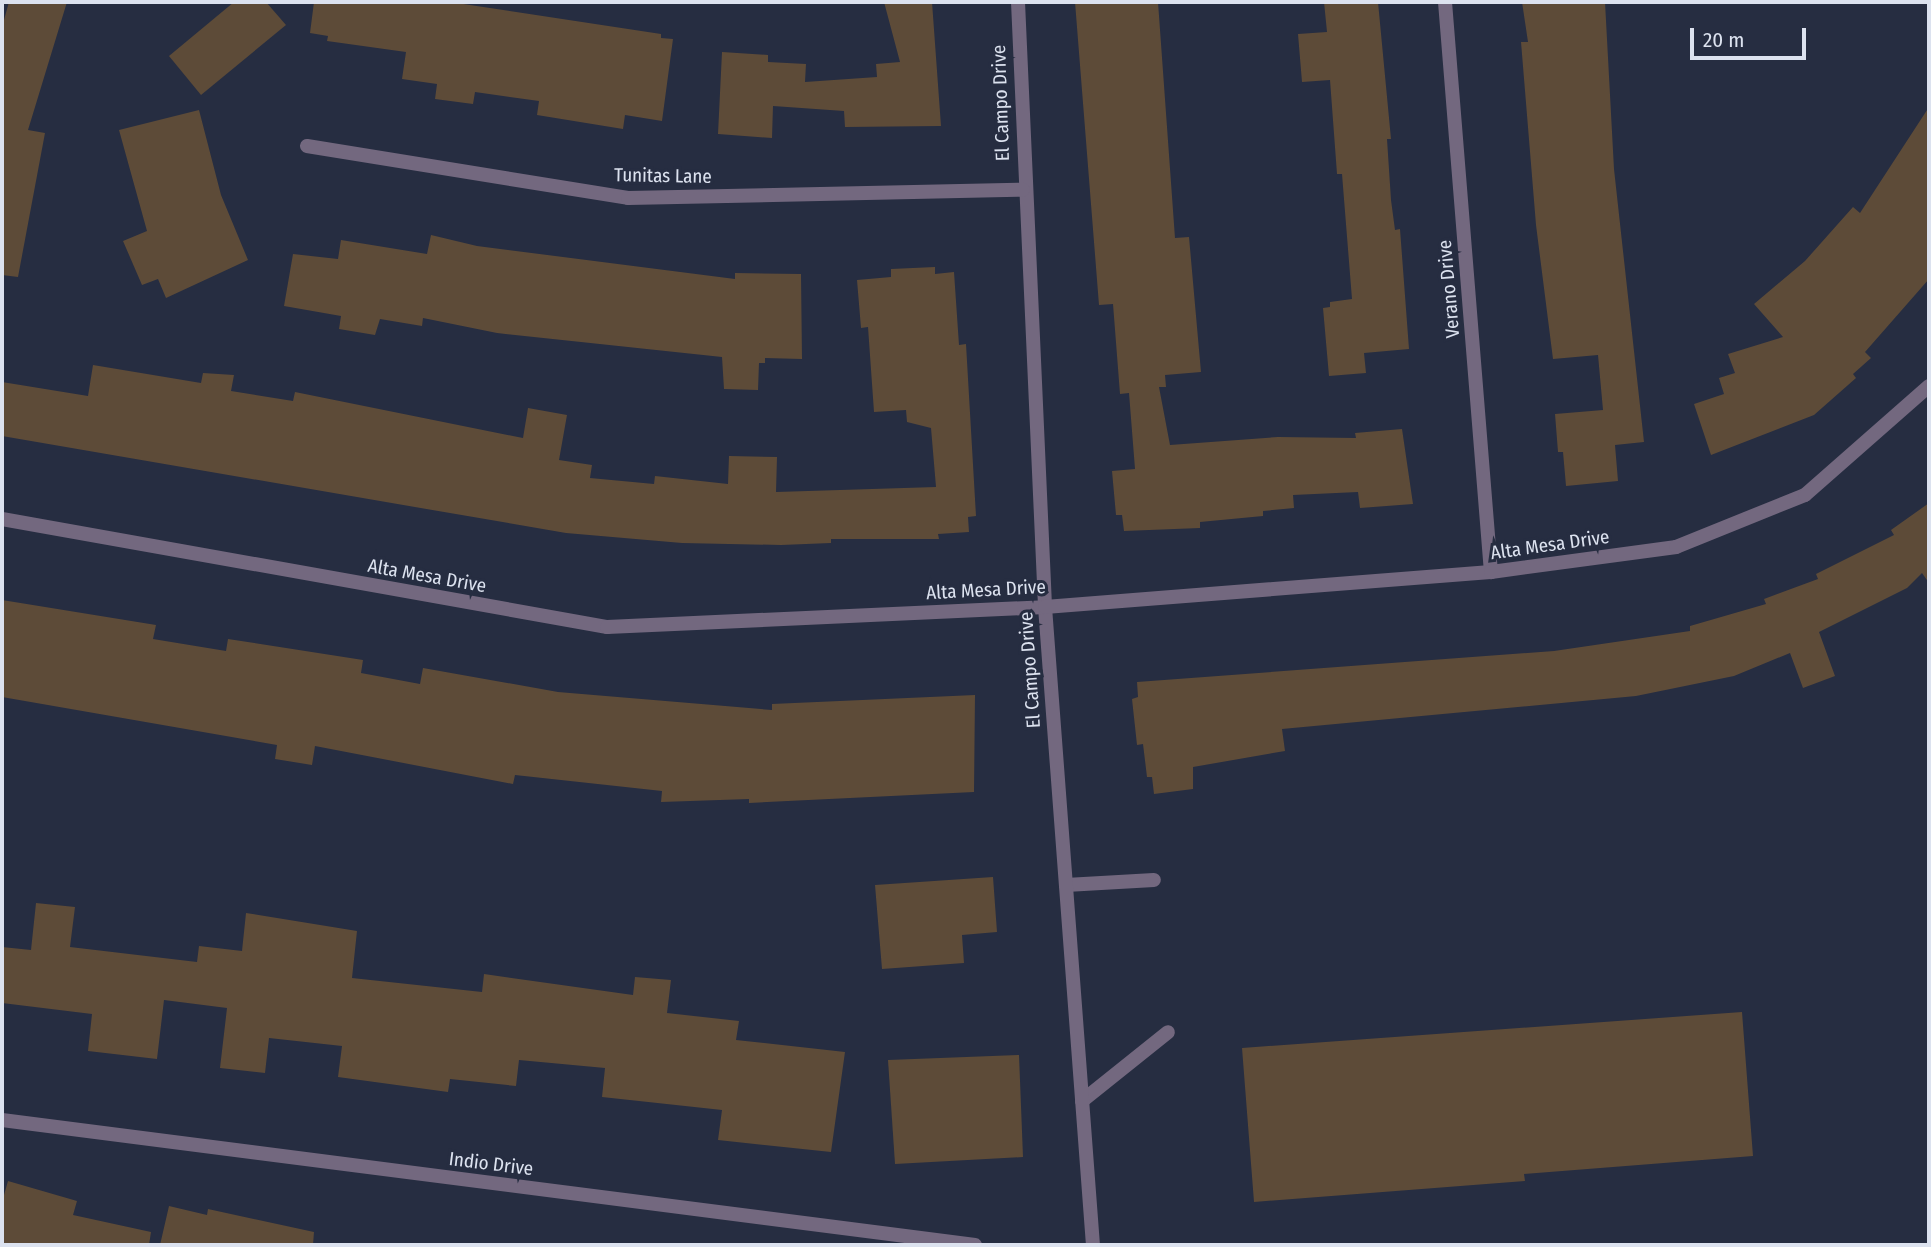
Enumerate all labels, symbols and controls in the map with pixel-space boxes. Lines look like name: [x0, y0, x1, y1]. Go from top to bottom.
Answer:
scale bar: [1693, 14, 1808, 58]
text: 20 m: [1703, 27, 1744, 53]
street label: El Campo Drive: [988, 44, 1014, 162]
street label: Tunitas Lane: [614, 164, 712, 188]
street label: Verano Drive: [1433, 239, 1465, 339]
street label: Alta Mesa Drive: [1489, 525, 1611, 565]
street label: Alta Mesa Drive: [366, 554, 488, 598]
street label: Alta Mesa Drive: [926, 575, 1046, 605]
street label: El Campo Drive: [1015, 611, 1045, 729]
street label: Indio Drive: [448, 1148, 534, 1180]

